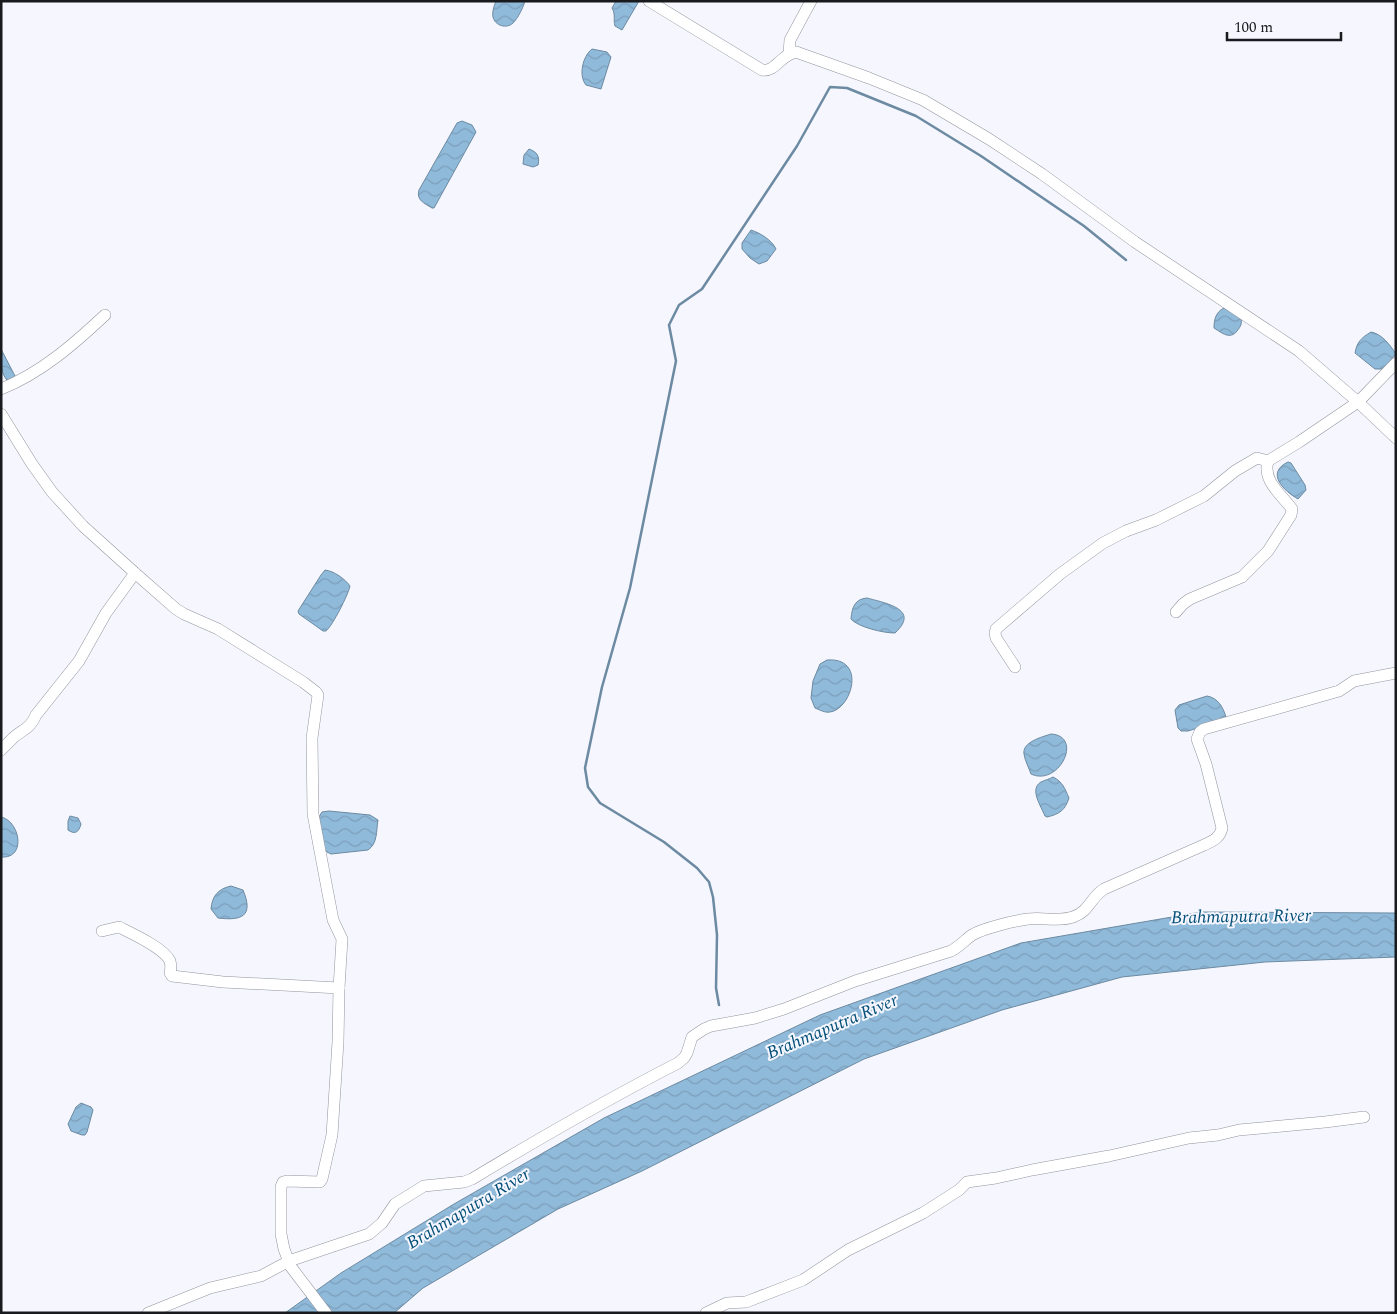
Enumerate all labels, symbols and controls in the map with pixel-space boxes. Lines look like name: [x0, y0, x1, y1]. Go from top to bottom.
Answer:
scale bar: [1227, 10, 1341, 42]
text: 100 m: [1234, 16, 1273, 39]
water label: Brahmaputra River: [1171, 902, 1312, 931]
water label: Brahmaputra River: [762, 986, 903, 1066]
water label: Brahmaputra River: [401, 1160, 536, 1256]

